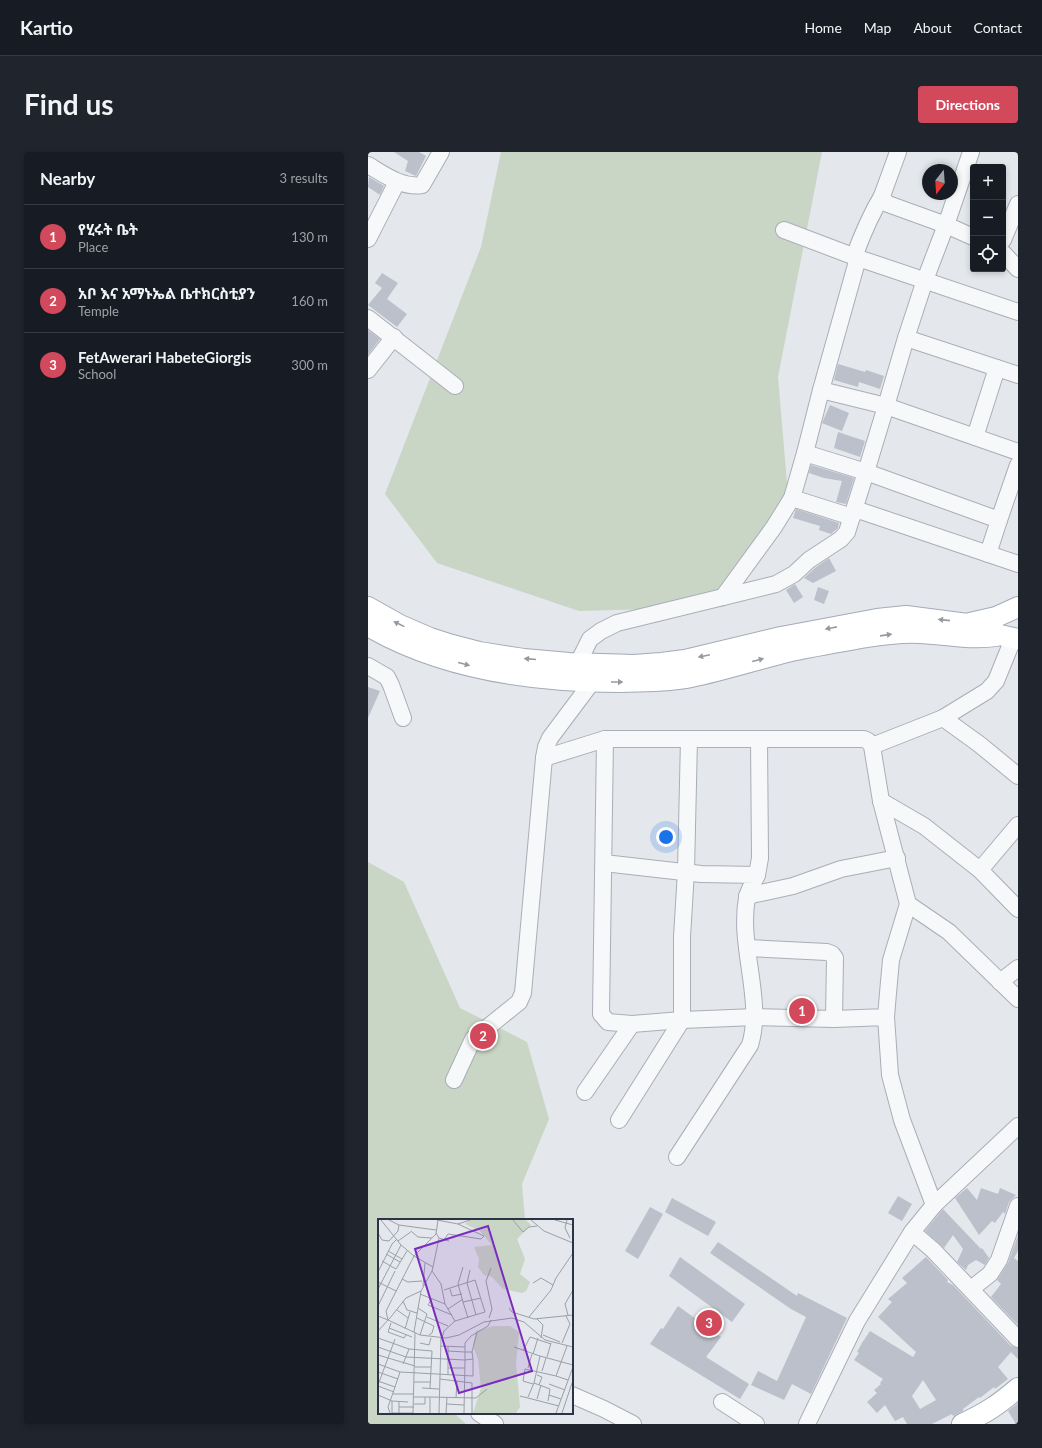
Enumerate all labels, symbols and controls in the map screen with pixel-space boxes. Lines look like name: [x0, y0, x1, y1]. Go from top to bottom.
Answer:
text: Kartio: [20, 16, 73, 39]
text: Home: [804, 19, 842, 36]
text: Map: [864, 19, 891, 36]
text: About: [913, 19, 951, 36]
text: Contact: [973, 19, 1022, 36]
button: Directions: [918, 86, 1018, 123]
text: Find us: [24, 87, 114, 121]
north arrow: [922, 164, 958, 200]
map controls: [970, 164, 1006, 272]
button: +: [970, 164, 1006, 200]
text: Nearby: [40, 168, 95, 189]
text: 3 results: [280, 170, 328, 186]
button: −: [970, 200, 1006, 236]
text: የሂሩት ቤት: [78, 220, 138, 238]
text: 1: [49, 229, 57, 245]
text: 130 m: [291, 229, 328, 245]
button: locate: [970, 236, 1006, 272]
text: Place: [78, 239, 108, 255]
text: አቦ እና አማኑኤል ቤተክርስቲያን: [78, 284, 255, 302]
text: 2: [49, 293, 57, 309]
text: 160 m: [291, 293, 328, 309]
text: Temple: [78, 303, 119, 319]
text: FetAwerari HabeteGiorgis: [78, 348, 251, 366]
text: 3: [49, 357, 57, 373]
text: 300 m: [291, 357, 328, 373]
text: School: [78, 366, 116, 382]
one-way arrow: [938, 617, 950, 624]
one-way arrow: [393, 621, 404, 627]
one-way arrow: [825, 625, 837, 631]
one-way arrow: [880, 632, 892, 638]
one-way arrow: [698, 653, 710, 659]
one-way arrow: [524, 656, 536, 663]
one-way arrow: [753, 657, 765, 663]
one-way arrow: [458, 661, 470, 667]
one-way arrow: [611, 678, 623, 685]
your location: [656, 827, 676, 847]
pin: 1: [789, 996, 815, 1026]
pin: 2: [470, 1021, 496, 1051]
inset map: [378, 1219, 573, 1414]
pin: 3: [696, 1308, 722, 1338]

